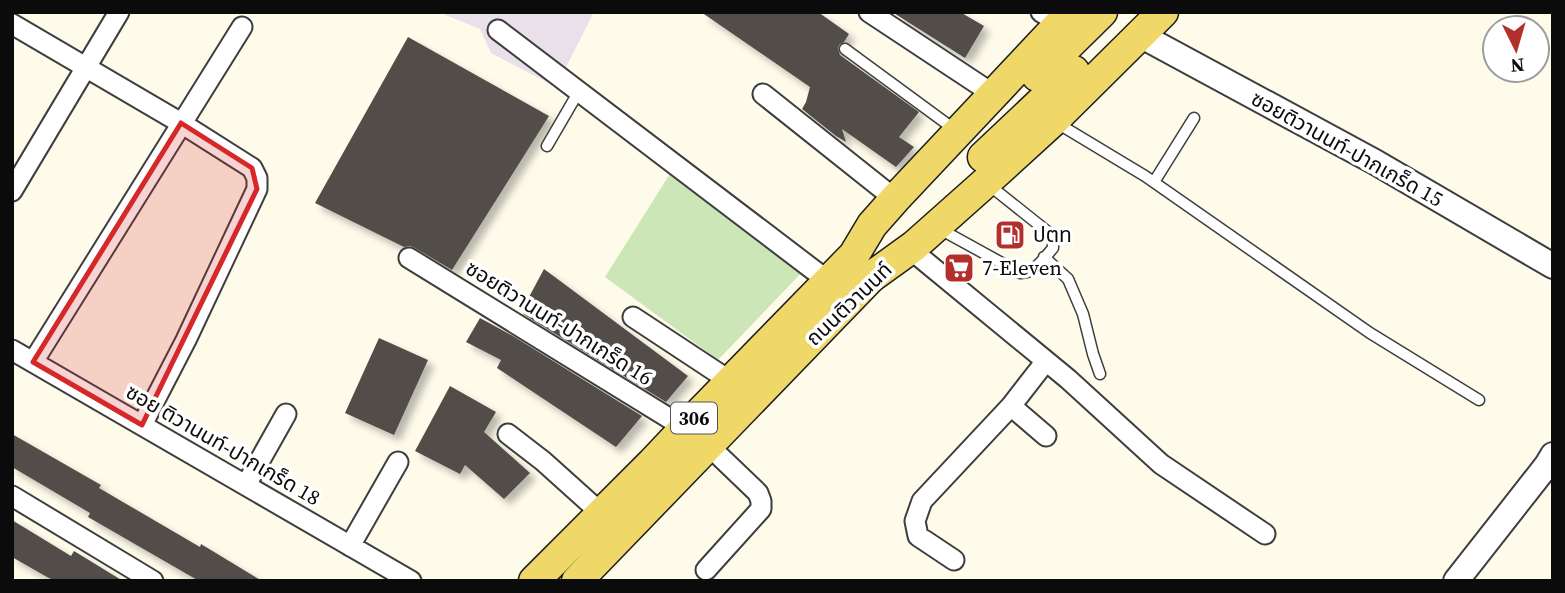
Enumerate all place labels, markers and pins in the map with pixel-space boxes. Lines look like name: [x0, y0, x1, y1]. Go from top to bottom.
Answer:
fuel station icon: ปตท: [993, 218, 1027, 252]
place label: ปตท: [1033, 220, 1072, 249]
supermarket icon: 7-Eleven: [942, 251, 976, 285]
place label: 7-Eleven: [982, 253, 1062, 282]

